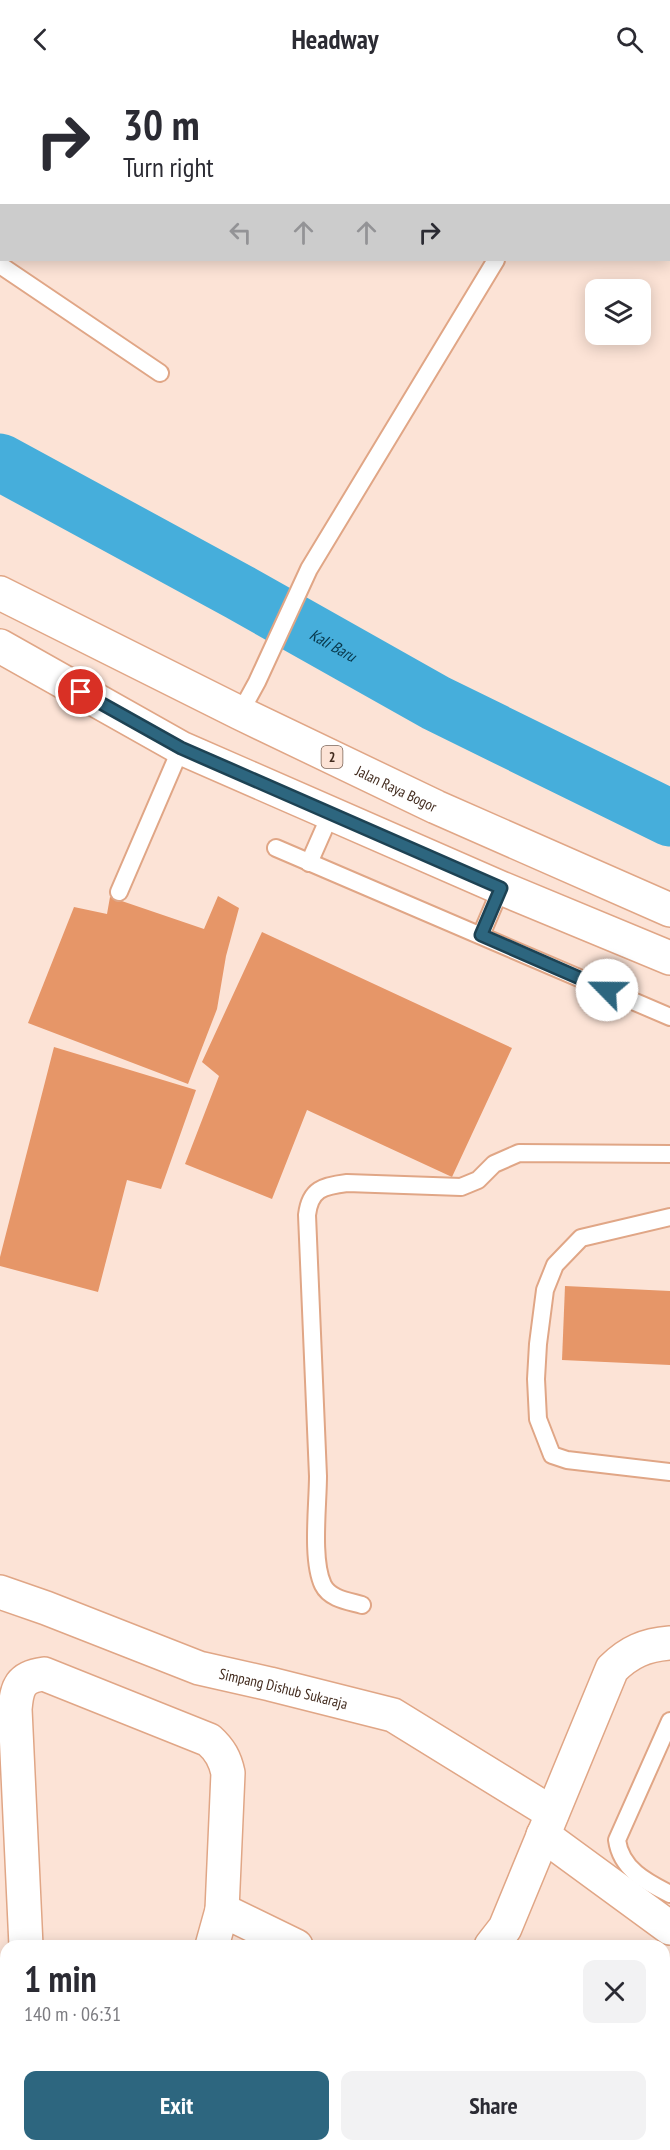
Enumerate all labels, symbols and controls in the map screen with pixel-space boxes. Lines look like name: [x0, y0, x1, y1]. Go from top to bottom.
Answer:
text: Headway: [291, 22, 379, 56]
icon: back: [24, 23, 57, 56]
icon: search: [613, 23, 646, 56]
text: 30 m: [123, 97, 200, 152]
icon: right: [24, 102, 102, 180]
text: Turn right: [123, 150, 214, 184]
icon: left: [224, 216, 257, 249]
icon: ahead: [287, 216, 320, 249]
icon: ahead: [350, 216, 383, 249]
icon: right: [413, 216, 446, 249]
map controls: [585, 279, 651, 345]
button: layers: [585, 279, 651, 345]
water label: Kali Baru: [306, 624, 361, 666]
pin: [55, 666, 106, 717]
icon: arrive: [64, 675, 97, 708]
road number: 2: [322, 746, 342, 768]
street label: Jalan Raya Bogor: [352, 760, 441, 816]
position arrow: [575, 958, 639, 1022]
street label: Simpang Dishub Sukaraja: [218, 1663, 350, 1713]
text: 1 min: [24, 1955, 97, 2002]
button: close: [583, 1960, 646, 2023]
text: 140 m · 06:31: [24, 2001, 121, 2027]
button: Exit: [24, 2071, 329, 2140]
button: Share: [341, 2071, 646, 2140]

